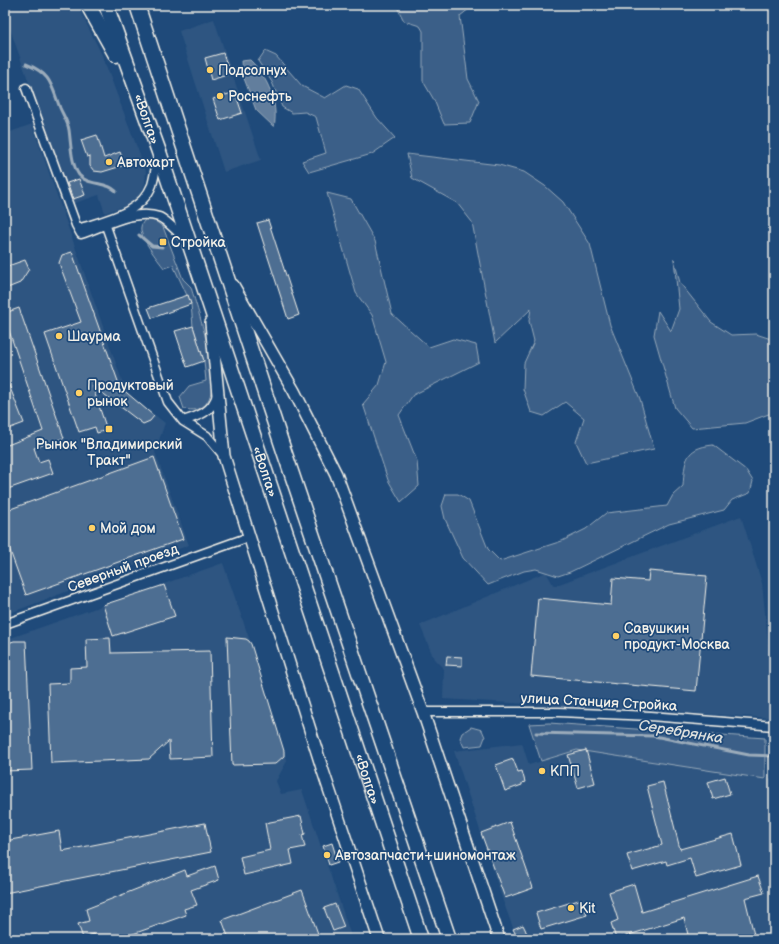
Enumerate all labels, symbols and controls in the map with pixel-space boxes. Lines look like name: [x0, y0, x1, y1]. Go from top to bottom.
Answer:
place label: Подсолнух: [218, 62, 287, 79]
marker: Подсолнух: [205, 65, 215, 75]
place label: Роснефть: [228, 88, 292, 105]
street label: «Волга»: [130, 91, 164, 147]
marker: Роснефть: [215, 91, 225, 101]
place label: Автохарт: [116, 154, 175, 171]
marker: Автохарт: [104, 157, 114, 167]
place label: Стройка: [171, 234, 226, 251]
marker: Стройка: [158, 237, 168, 247]
place label: Шаурма: [67, 328, 121, 345]
marker: Шаурма: [54, 331, 64, 341]
place label: Продуктовый рынок: [87, 377, 174, 410]
marker: Продуктовый рынок: [74, 388, 84, 398]
marker: Рынок "Владимирский Тракт": [104, 424, 114, 434]
place label: Рынок "Владимирский Тракт": [35, 436, 183, 469]
street label: «Волга»: [249, 444, 282, 499]
place label: Мой дом: [100, 520, 156, 537]
marker: Мой дом: [87, 523, 97, 533]
street label: Северный проезд: [65, 540, 181, 596]
place label: Савушкин продукт-Москва: [624, 620, 731, 653]
marker: Савушкин продукт-Москва: [611, 631, 621, 641]
street label: улица Станция Стройка: [520, 689, 678, 715]
water label: Серебрянка: [637, 716, 725, 748]
street label: «Волга»: [351, 751, 384, 807]
place label: КПП: [550, 763, 580, 780]
marker: КПП: [537, 766, 547, 776]
place label: Автозапчасти+шиномонтаж: [334, 847, 516, 864]
marker: Автозапчасти+шиномонтаж: [322, 850, 332, 860]
place label: Kit: [579, 900, 596, 917]
marker: Kit: [566, 903, 576, 913]

